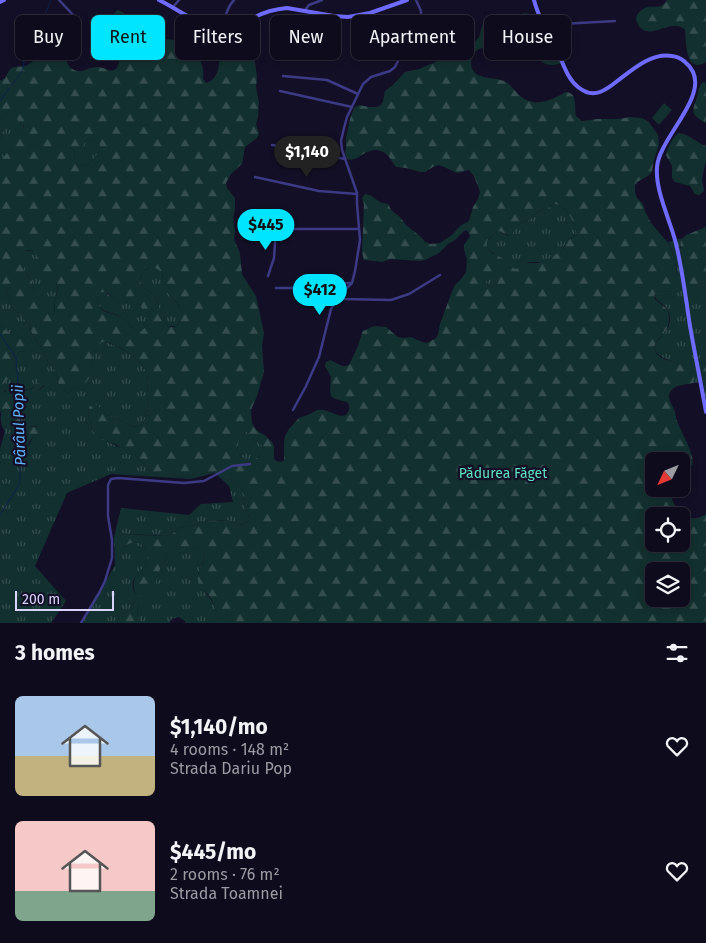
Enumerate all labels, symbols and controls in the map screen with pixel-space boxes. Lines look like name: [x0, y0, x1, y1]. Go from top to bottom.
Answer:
chip: Buy: [15, 15, 81, 60]
chip: Rent: [91, 15, 165, 60]
chip: Filters: [175, 15, 260, 60]
chip: New: [270, 15, 341, 60]
chip: Apartment: [351, 15, 474, 60]
chip: House: [484, 15, 571, 60]
pin: $1,140: [266, 136, 348, 178]
text: $1,140: [285, 142, 329, 161]
pin: $445: [236, 208, 296, 251]
text: $445: [248, 215, 284, 234]
pin: $412: [290, 274, 350, 316]
text: $412: [304, 280, 336, 299]
water label: Pârâul Popii: [9, 384, 29, 466]
north arrow: [645, 452, 690, 498]
map controls: [645, 452, 690, 607]
park label: Pădurea Făget: [459, 465, 548, 482]
button: locate: [645, 507, 690, 552]
button: layers: [645, 562, 690, 607]
scale bar: [15, 588, 114, 611]
text: 200 m: [22, 591, 60, 608]
icon: filters: [663, 639, 691, 667]
text: 3 homes: [15, 640, 95, 666]
text: $1,140/mo: [170, 714, 268, 740]
icon: home: [55, 716, 115, 776]
icon: heart: [663, 732, 691, 760]
text: 4 rooms · 148 m²: [170, 740, 289, 759]
text: Strada Dariu Pop: [170, 759, 292, 778]
text: $445/mo: [170, 839, 256, 865]
icon: home: [55, 841, 115, 901]
icon: heart: [663, 857, 691, 885]
text: 2 rooms · 76 m²: [170, 865, 280, 884]
text: Strada Toamnei: [170, 884, 283, 903]

